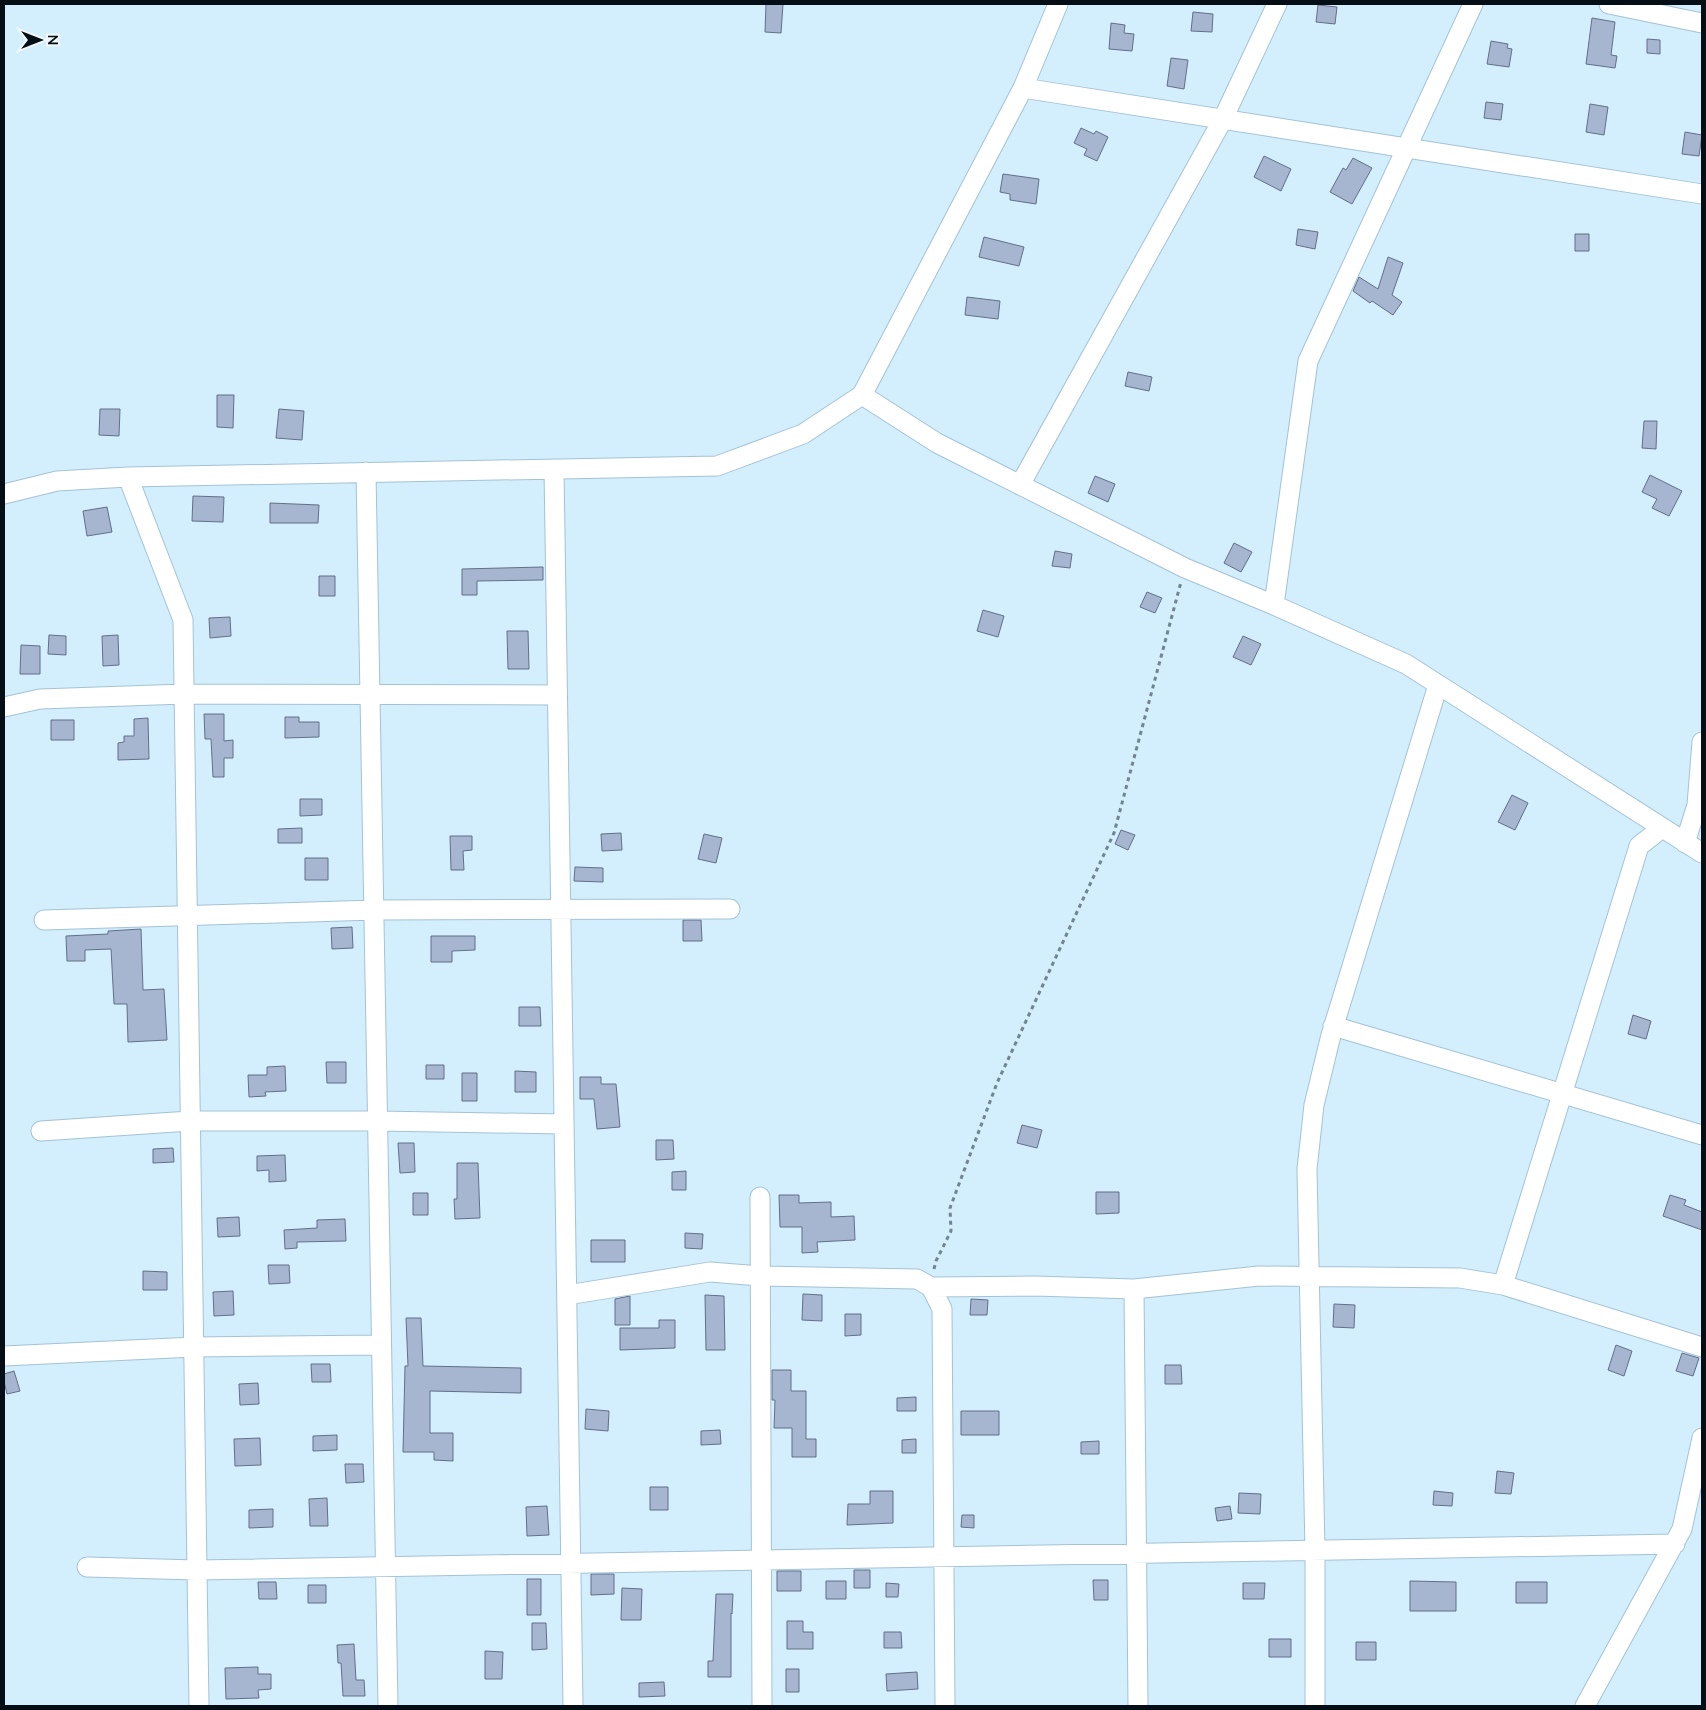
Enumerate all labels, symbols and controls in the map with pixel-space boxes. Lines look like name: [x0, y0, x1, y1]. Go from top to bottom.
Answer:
north arrow: [15, 15, 65, 65]
text: N: [45, 35, 62, 45]

